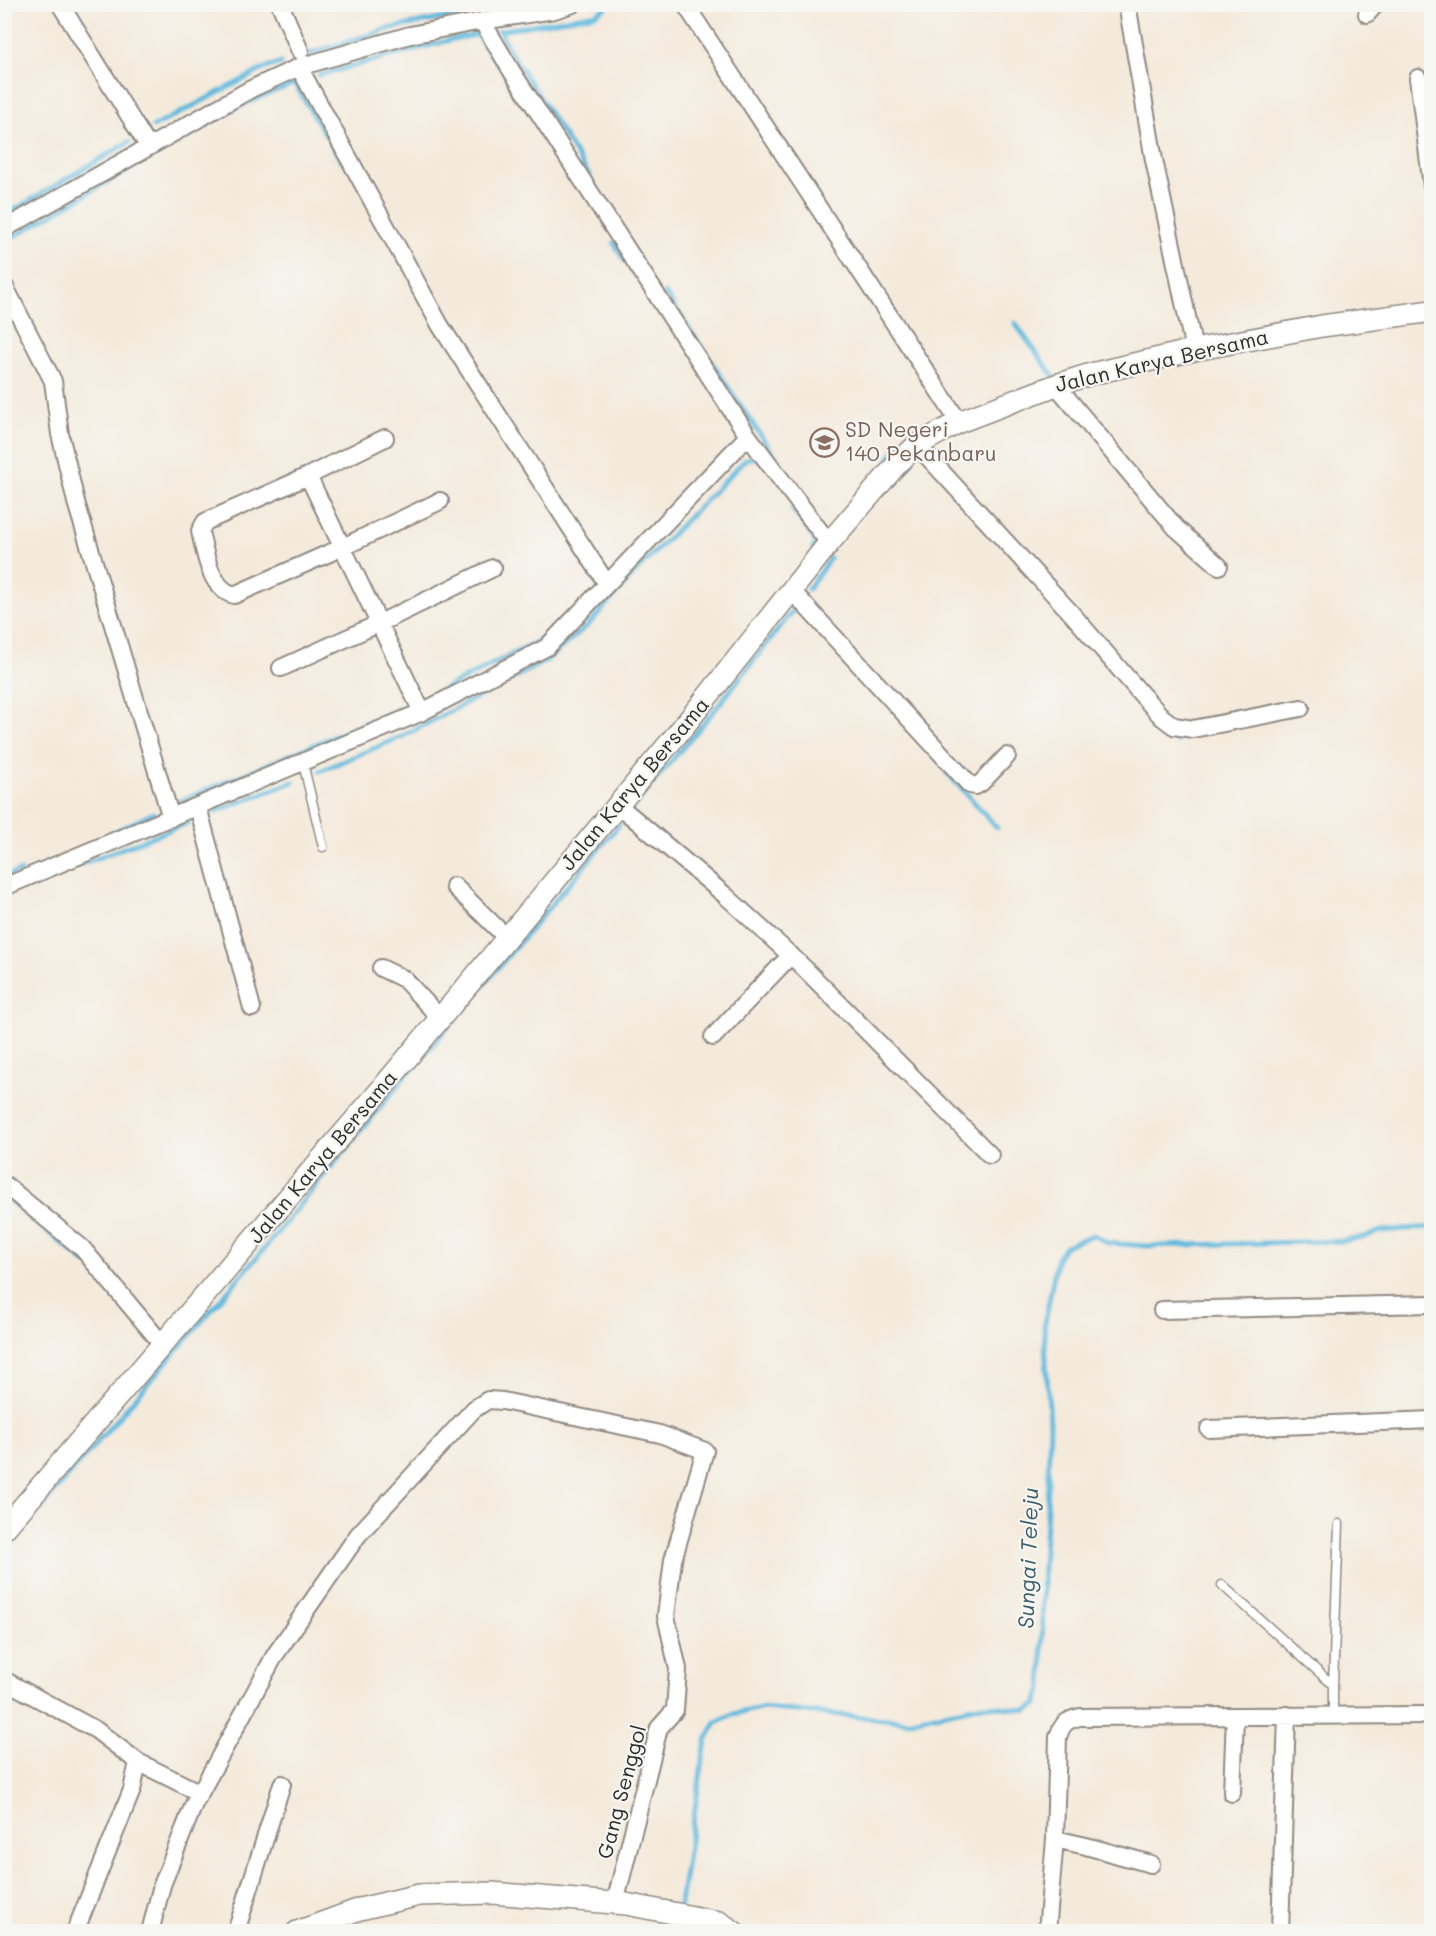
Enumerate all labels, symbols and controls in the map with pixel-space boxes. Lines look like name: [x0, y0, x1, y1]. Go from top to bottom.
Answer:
street label: Jalan Karya Bersama: [1052, 322, 1271, 397]
place label: SD Negeri 140 Pekanbaru: [845, 415, 997, 466]
school or university icon: SD Negeri 140 Pekanbaru: [808, 426, 840, 458]
street label: Jalan Karya Bersama: [553, 691, 714, 875]
street label: Jalan Karya Bersama: [241, 1064, 402, 1248]
water label: Sungai Teleju: [1011, 1487, 1044, 1629]
street label: Gang Senggol: [590, 1722, 651, 1862]

